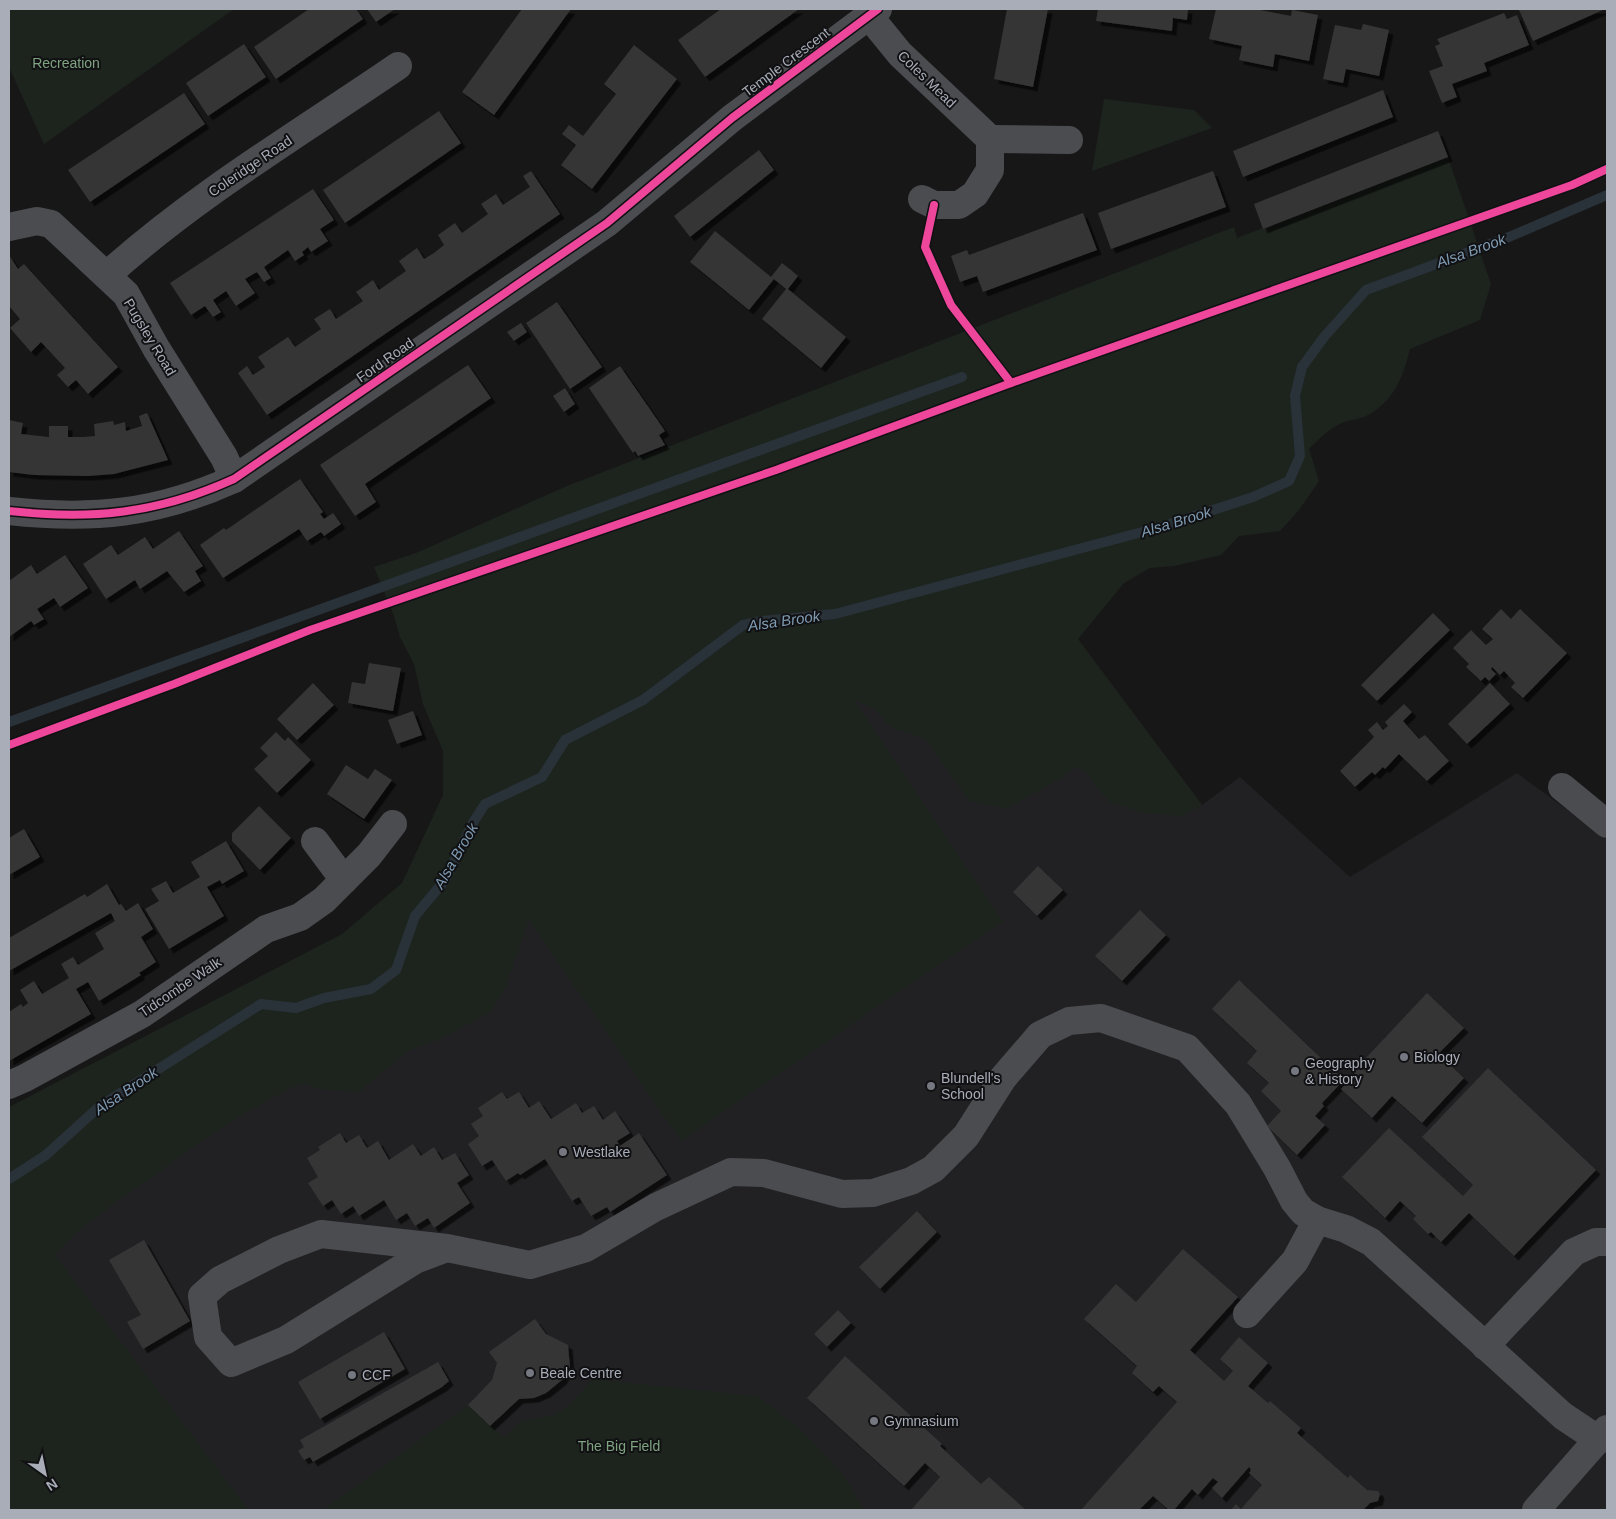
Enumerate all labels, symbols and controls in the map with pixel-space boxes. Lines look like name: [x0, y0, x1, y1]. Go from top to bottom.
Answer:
street label: Temple Crescent: [739, 24, 833, 100]
street label: Coles Mead: [895, 47, 959, 111]
park label: Recreation: [32, 55, 100, 71]
street label: Coleridge Road: [205, 132, 295, 200]
water label: Alsa Brook: [1433, 230, 1509, 271]
street label: Pugsley Road: [121, 296, 179, 378]
street label: Ford Road: [353, 334, 417, 386]
water label: Alsa Brook: [1138, 502, 1214, 541]
water label: Alsa Brook: [746, 607, 823, 634]
water label: Alsa Brook: [430, 819, 482, 892]
street label: Tidcombe Walk: [136, 953, 225, 1020]
place label: Biology: [1414, 1049, 1460, 1065]
marker: Biology: [1398, 1051, 1410, 1063]
place label: Geography & History: [1305, 1055, 1374, 1087]
water label: Alsa Brook: [90, 1062, 162, 1118]
marker: Geography & History: [1289, 1065, 1301, 1077]
place label: Blundell's School: [941, 1070, 1001, 1102]
marker: Blundell's School: [925, 1080, 937, 1092]
place label: Westlake: [573, 1144, 631, 1160]
marker: Westlake: [557, 1146, 569, 1158]
place label: Beale Centre: [540, 1365, 622, 1381]
place label: CCF: [362, 1367, 391, 1383]
marker: Beale Centre: [524, 1367, 536, 1379]
marker: CCF: [346, 1369, 358, 1381]
place label: Gymnasium: [884, 1413, 959, 1429]
marker: Gymnasium: [868, 1415, 880, 1427]
park label: The Big Field: [578, 1438, 660, 1454]
north arrow: [20, 1449, 70, 1499]
text: N: [43, 1475, 61, 1494]

